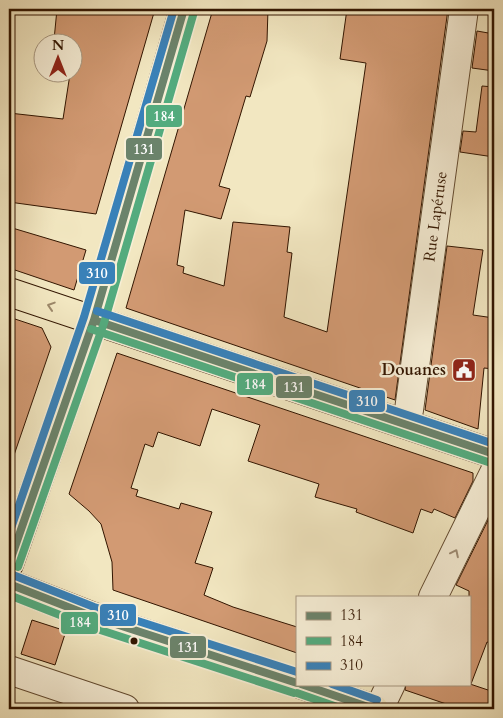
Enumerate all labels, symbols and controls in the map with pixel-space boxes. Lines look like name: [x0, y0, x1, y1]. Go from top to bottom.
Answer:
north arrow: [32, 32, 82, 82]
text: N: [52, 36, 64, 55]
line badge: 184: [145, 104, 183, 128]
text: 184: [153, 107, 175, 126]
line badge: 131: [125, 137, 163, 161]
text: 131: [133, 140, 155, 159]
street label: Rue Lapéruse: [418, 170, 453, 263]
line badge: 310: [78, 261, 116, 285]
text: 310: [86, 264, 108, 283]
one-way arrow: [47, 302, 56, 312]
public building icon: Douanes: [451, 357, 477, 383]
place label: Douanes: [382, 359, 446, 381]
line badge: 184: [236, 372, 274, 396]
text: 184: [244, 375, 266, 394]
line badge: 131: [275, 375, 313, 399]
text: 131: [283, 378, 305, 397]
line badge: 310: [348, 389, 386, 413]
text: 310: [356, 392, 378, 411]
one-way arrow: [449, 549, 459, 558]
legend: [296, 596, 470, 686]
line badge: 310: [99, 603, 137, 627]
text: 131: [340, 605, 363, 625]
text: 310: [107, 606, 129, 625]
line badge: 184: [60, 611, 99, 635]
text: 184: [69, 613, 91, 632]
text: 184: [340, 631, 363, 651]
line badge: 131: [169, 635, 207, 659]
unlabelled marker: [129, 636, 139, 646]
text: 131: [177, 638, 199, 657]
text: 310: [340, 655, 363, 675]

